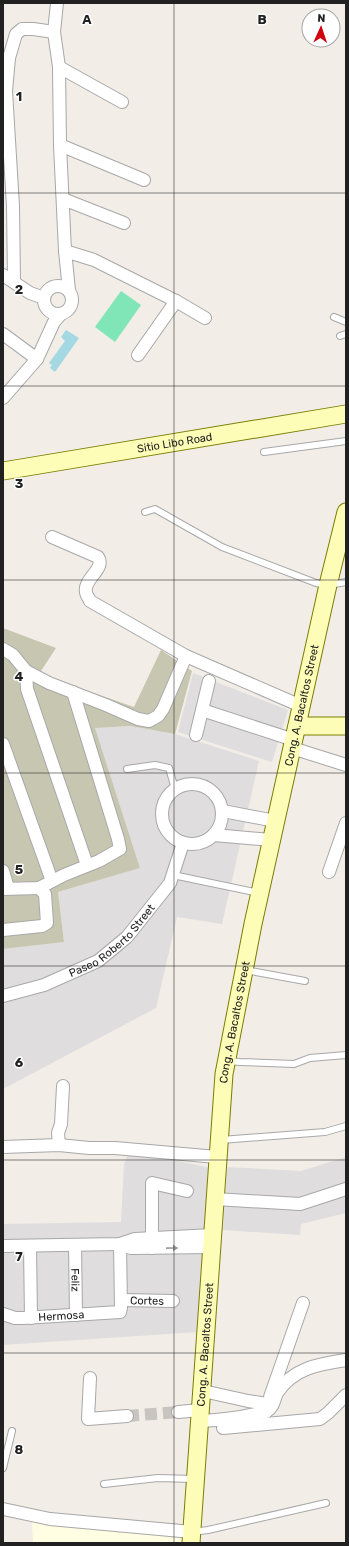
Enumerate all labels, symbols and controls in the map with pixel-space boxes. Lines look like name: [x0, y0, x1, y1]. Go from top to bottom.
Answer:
north arrow: [301, 8, 341, 48]
text: A: [82, 12, 92, 27]
text: B: [257, 12, 267, 27]
text: N: [317, 12, 326, 25]
text: 1: [16, 89, 22, 104]
text: 2: [15, 282, 23, 297]
street label: Sitio Libo Road: [136, 430, 213, 455]
text: 3: [15, 476, 24, 491]
street label: Cong. A. Bacaltos Street: [282, 643, 321, 767]
text: 4: [15, 669, 24, 684]
text: 5: [15, 862, 23, 877]
street label: Paseo Roberto Street: [67, 901, 158, 980]
street label: Cong. A. Bacaltos Street: [217, 959, 252, 1084]
text: 6: [15, 1055, 24, 1070]
one-way arrow: [166, 1245, 179, 1251]
text: 7: [15, 1249, 23, 1264]
street label: Feliz: [69, 1268, 82, 1292]
street label: Cong. A. Bacaltos Street: [194, 1281, 216, 1407]
street label: Cortes: [130, 1294, 164, 1307]
street label: Hermosa: [38, 1308, 85, 1324]
text: 8: [15, 1442, 24, 1457]

